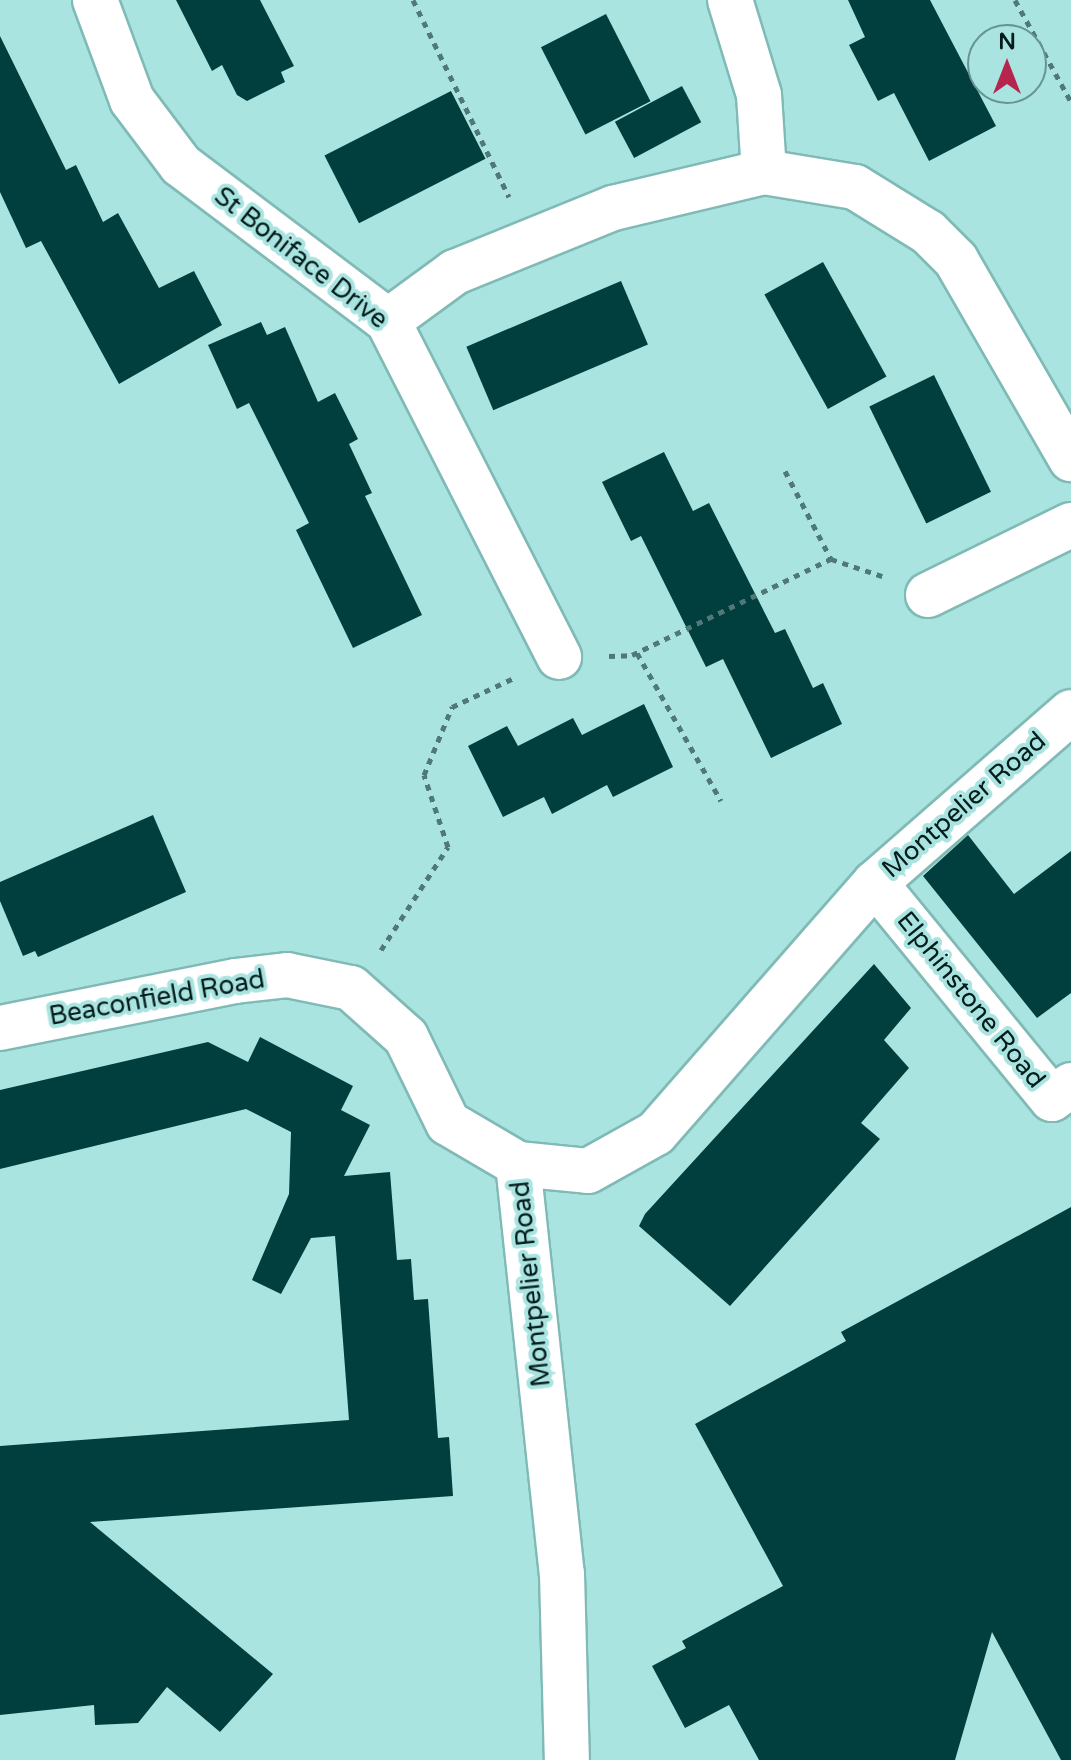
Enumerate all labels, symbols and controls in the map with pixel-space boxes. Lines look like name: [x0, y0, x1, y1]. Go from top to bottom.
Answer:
north arrow: [967, 24, 1047, 104]
text: N: [998, 29, 1016, 55]
street label: St Boniface Drive: [208, 181, 394, 335]
street label: Montpelier Road: [876, 725, 1052, 885]
street label: Elphinstone Road: [890, 905, 1052, 1095]
street label: Beaconfield Road: [47, 964, 267, 1032]
street label: Montpelier Road: [505, 1180, 557, 1388]

